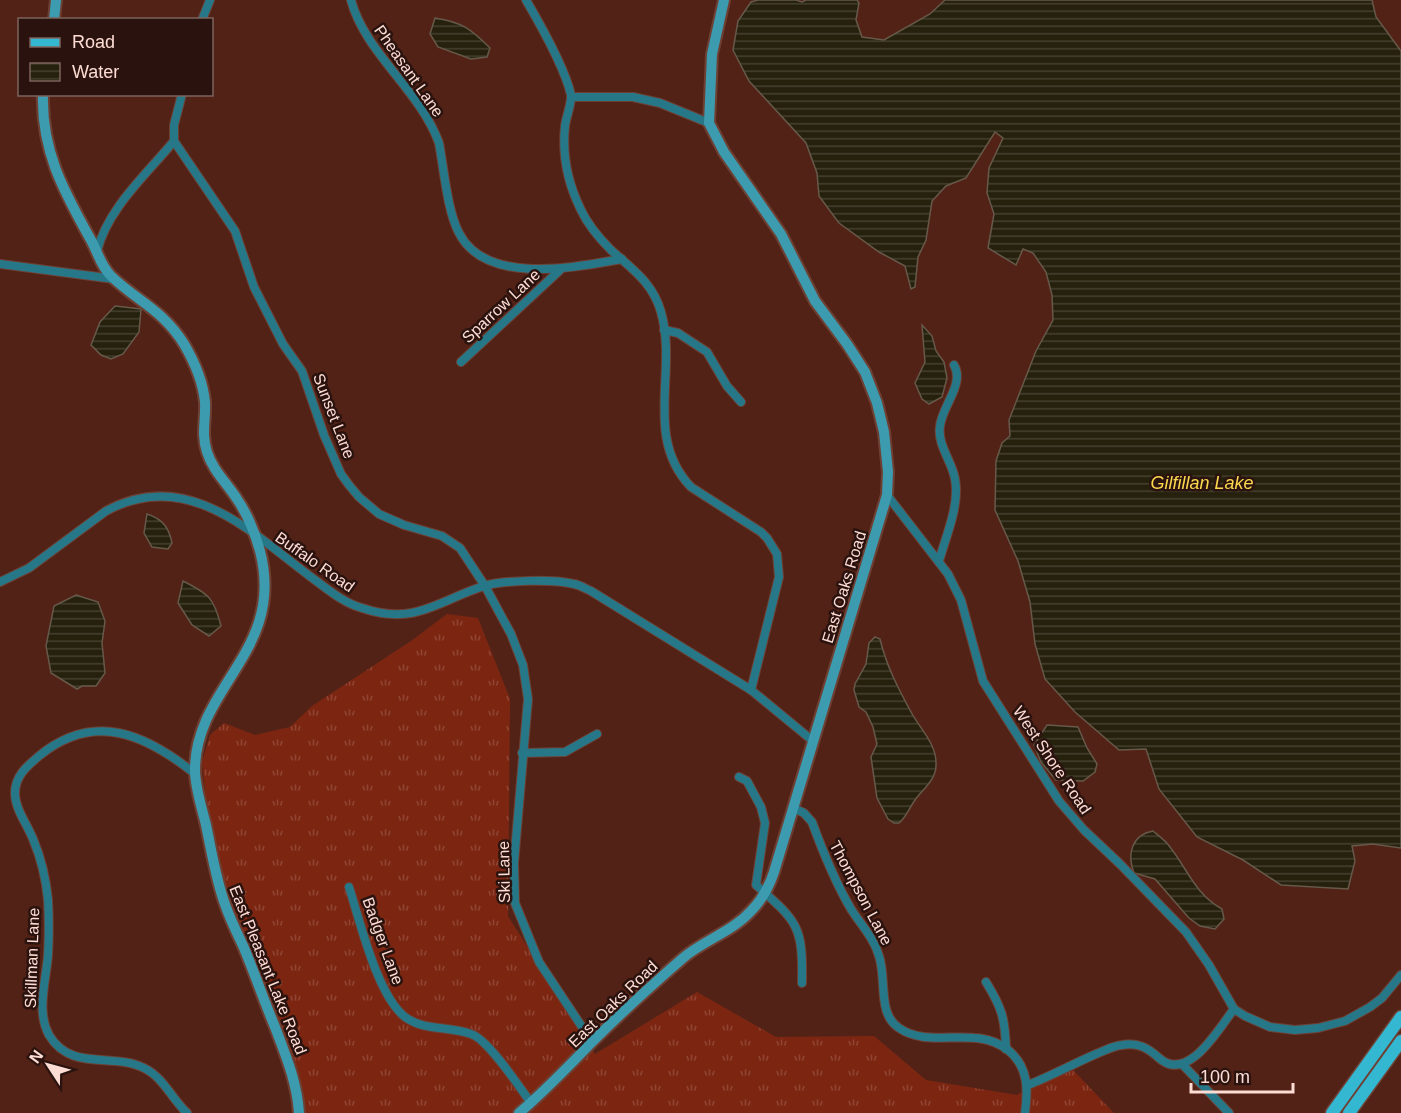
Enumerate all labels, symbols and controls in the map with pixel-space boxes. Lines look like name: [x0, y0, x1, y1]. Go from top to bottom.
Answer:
legend: [18, 18, 213, 96]
street label: Pheasant Lane: [371, 22, 447, 120]
text: Road: [72, 32, 115, 52]
text: Water: [72, 62, 119, 82]
street label: Sparrow Lane: [459, 266, 543, 346]
street label: Sunset Lane: [310, 371, 358, 461]
water label: Gilfillan Lake: [1150, 473, 1254, 493]
street label: Buffalo Road: [272, 529, 358, 595]
street label: East Oaks Road: [819, 529, 869, 645]
street label: West Shore Road: [1010, 703, 1094, 817]
street label: Thompson Lane: [826, 838, 896, 948]
street label: Ski Lane: [495, 841, 513, 903]
street label: East Pleasant Lake Road: [226, 883, 310, 1057]
street label: Badger Lane: [359, 895, 407, 987]
street label: Skillman Lane: [22, 907, 42, 1009]
street label: East Oaks Road: [565, 957, 661, 1051]
north arrow: [18, 1035, 78, 1095]
text: N: [26, 1047, 47, 1066]
scale bar: [1191, 1056, 1293, 1094]
text: 100 m: [1200, 1067, 1250, 1087]

